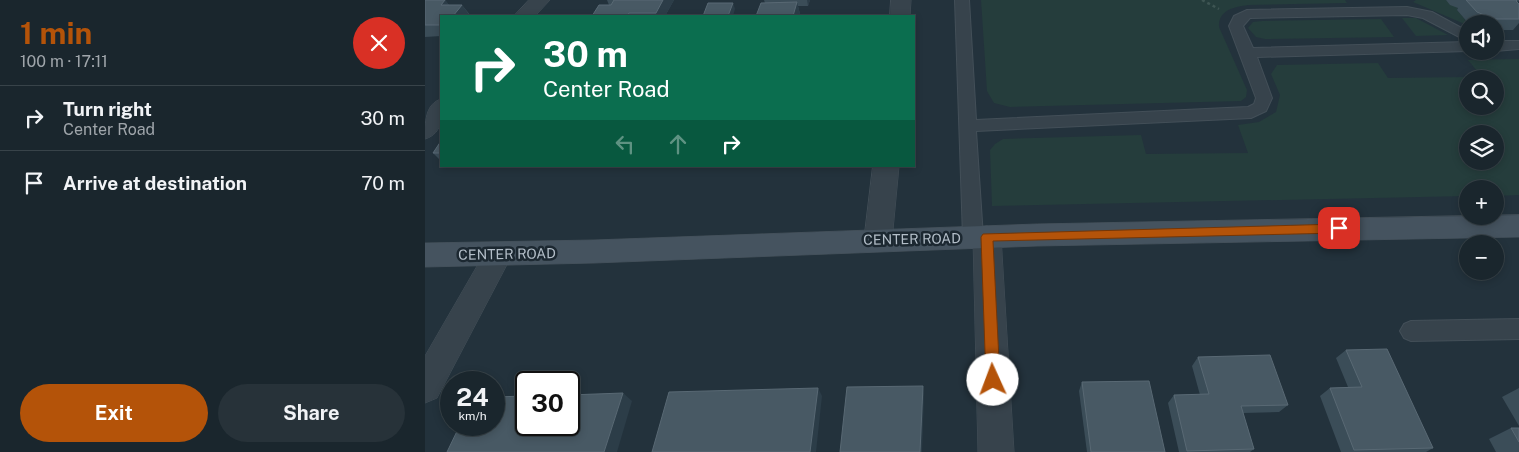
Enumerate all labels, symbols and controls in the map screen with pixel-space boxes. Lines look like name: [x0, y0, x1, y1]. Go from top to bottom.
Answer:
text: 1 min: [20, 15, 92, 51]
map controls: [1459, 15, 1504, 280]
button: sound: [1459, 15, 1504, 60]
button: close: [353, 17, 405, 69]
text: 30 m: [543, 34, 628, 75]
icon: right: [460, 35, 525, 100]
text: 100 m · 17:11: [20, 52, 108, 71]
button: search: [1459, 70, 1504, 115]
text: Center Road: [543, 76, 670, 102]
text: Turn right: [63, 98, 152, 120]
icon: right: [20, 104, 48, 132]
text: 30 m: [360, 107, 405, 129]
text: Center Road: [63, 120, 155, 139]
button: layers: [1459, 125, 1504, 170]
icon: left: [611, 130, 639, 158]
icon: ahead: [664, 130, 692, 158]
icon: right: [717, 130, 745, 158]
icon: arrive: [20, 169, 48, 197]
text: Arrive at destination: [63, 172, 247, 194]
text: 70 m: [361, 172, 405, 194]
button: +: [1459, 180, 1504, 225]
pin: [1318, 207, 1360, 249]
icon: arrive: [1325, 214, 1353, 242]
street label: CENTER ROAD: [863, 230, 961, 248]
button: −: [1459, 235, 1504, 280]
street label: CENTER ROAD: [458, 245, 556, 263]
position arrow: [966, 353, 1018, 405]
speed limit sign: 30: [515, 371, 580, 436]
text: 24: [456, 382, 489, 412]
button: Exit: [20, 384, 208, 442]
button: Share: [218, 384, 405, 442]
text: km/h: [458, 409, 487, 423]

